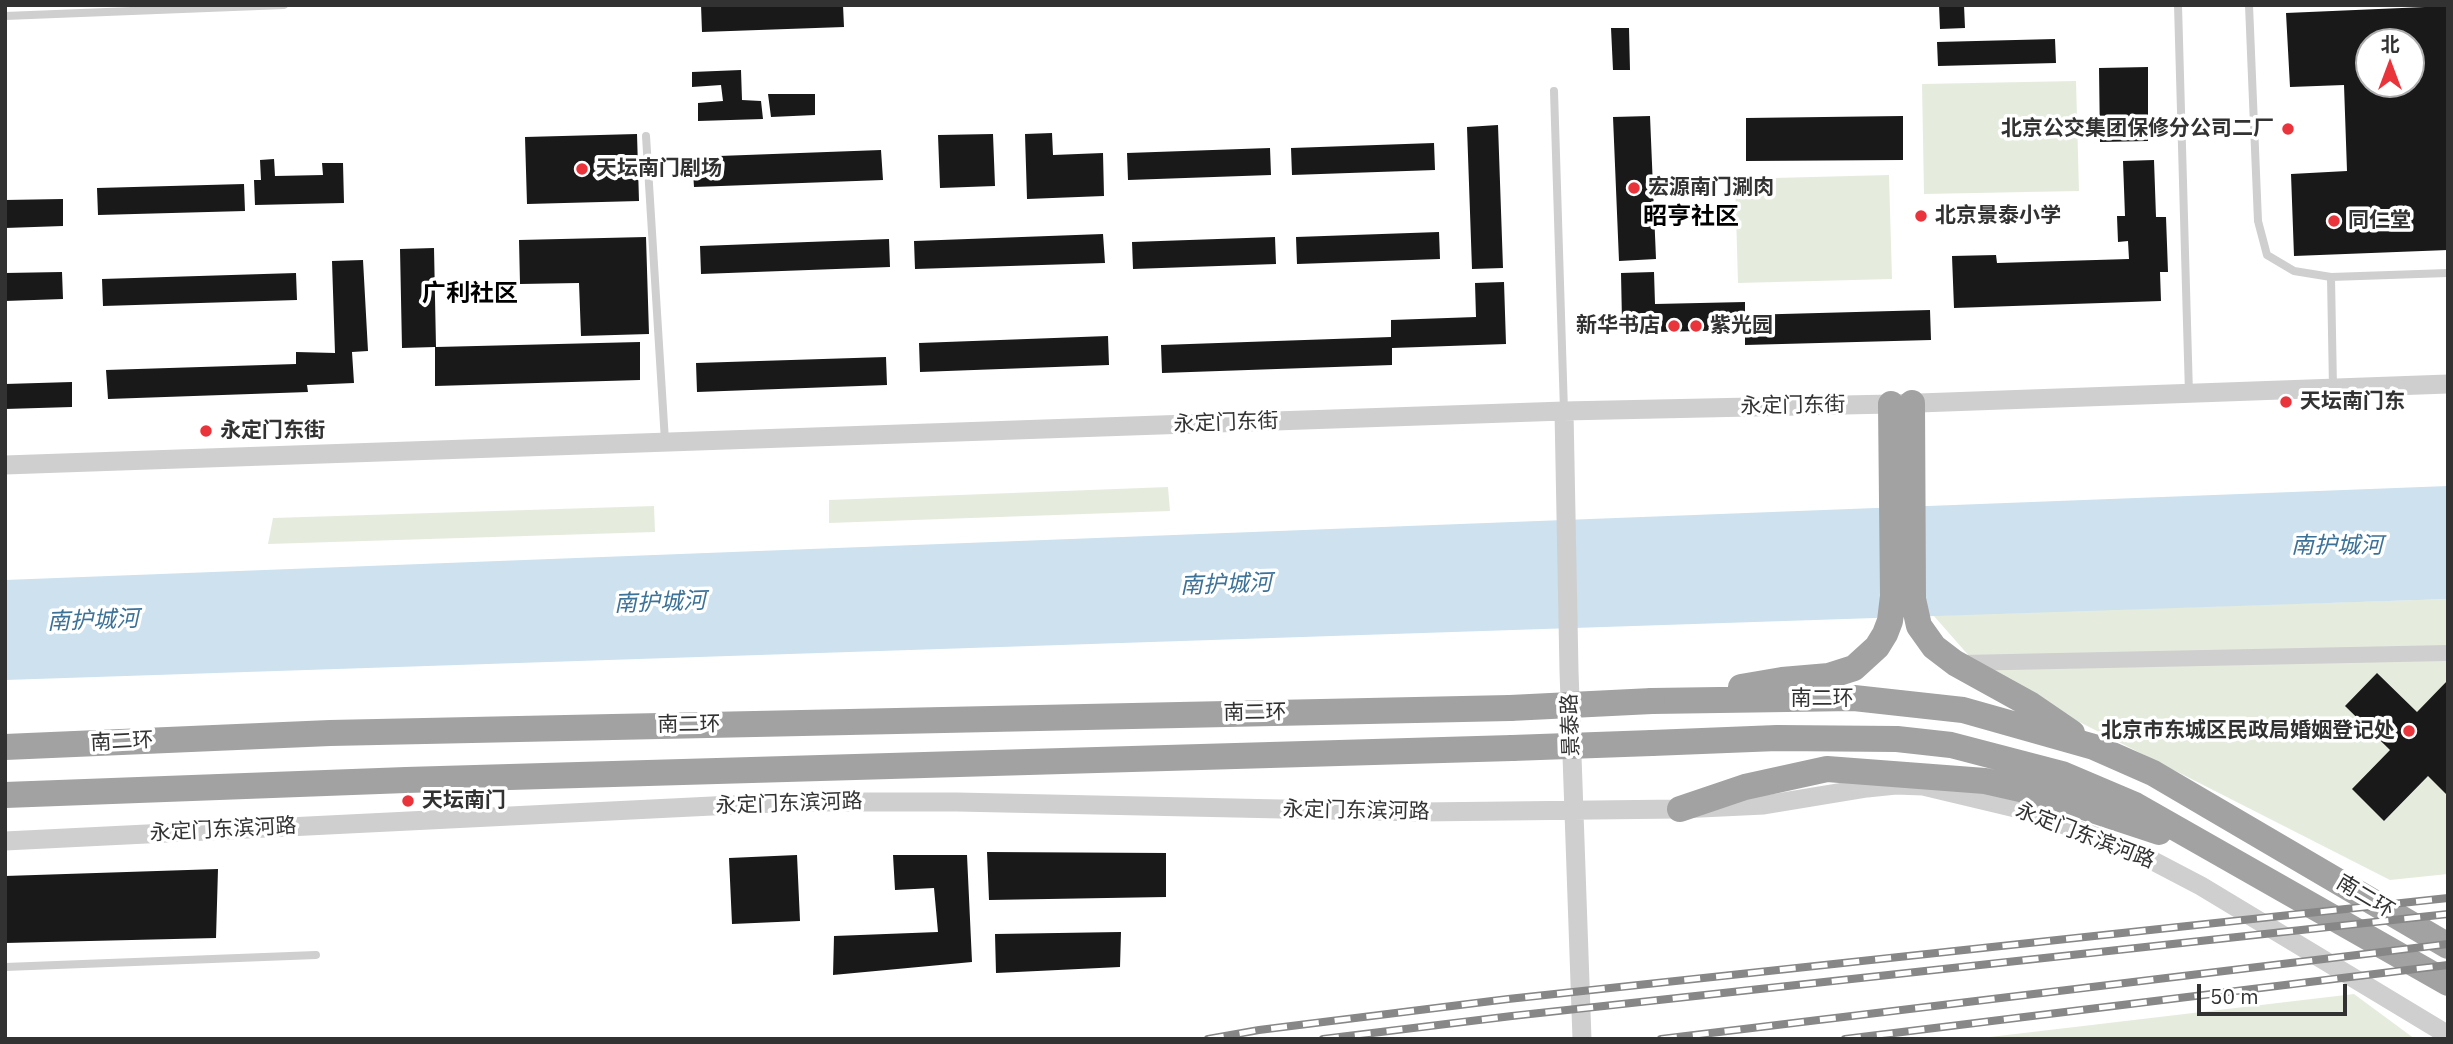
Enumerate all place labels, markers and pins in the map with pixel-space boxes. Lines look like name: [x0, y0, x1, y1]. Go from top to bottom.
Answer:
place label: 北京公交集团保修分公司二厂: [2001, 116, 2274, 142]
marker: 北京公交集团保修分公司二厂: [2280, 121, 2296, 137]
place label: 天坛南门剧场: [596, 156, 722, 182]
marker: 天坛南门剧场: [574, 161, 590, 177]
place label: 宏源南门涮肉: [1648, 175, 1774, 201]
marker: 宏源南门涮肉: [1626, 180, 1642, 196]
place label: 北京景泰小学: [1935, 203, 2061, 229]
marker: 北京景泰小学: [1913, 208, 1929, 224]
place label: 同仁堂: [2348, 208, 2411, 234]
marker: 同仁堂: [2326, 213, 2342, 229]
place label: 新华书店: [1576, 313, 1660, 339]
place label: 紫光园: [1710, 313, 1773, 339]
marker: 新华书店: [1666, 318, 1682, 334]
marker: 紫光园: [1688, 318, 1704, 334]
place label: 天坛南门东: [2300, 389, 2405, 415]
marker: 天坛南门东: [2278, 394, 2294, 410]
place label: 永定门东街: [220, 418, 325, 444]
marker: 永定门东街: [198, 423, 214, 439]
place label: 北京市东城区民政局婚姻登记处: [2101, 718, 2395, 744]
marker: 北京市东城区民政局婚姻登记处: [2401, 723, 2417, 739]
place label: 天坛南门: [422, 788, 506, 814]
marker: 天坛南门: [400, 793, 416, 809]

